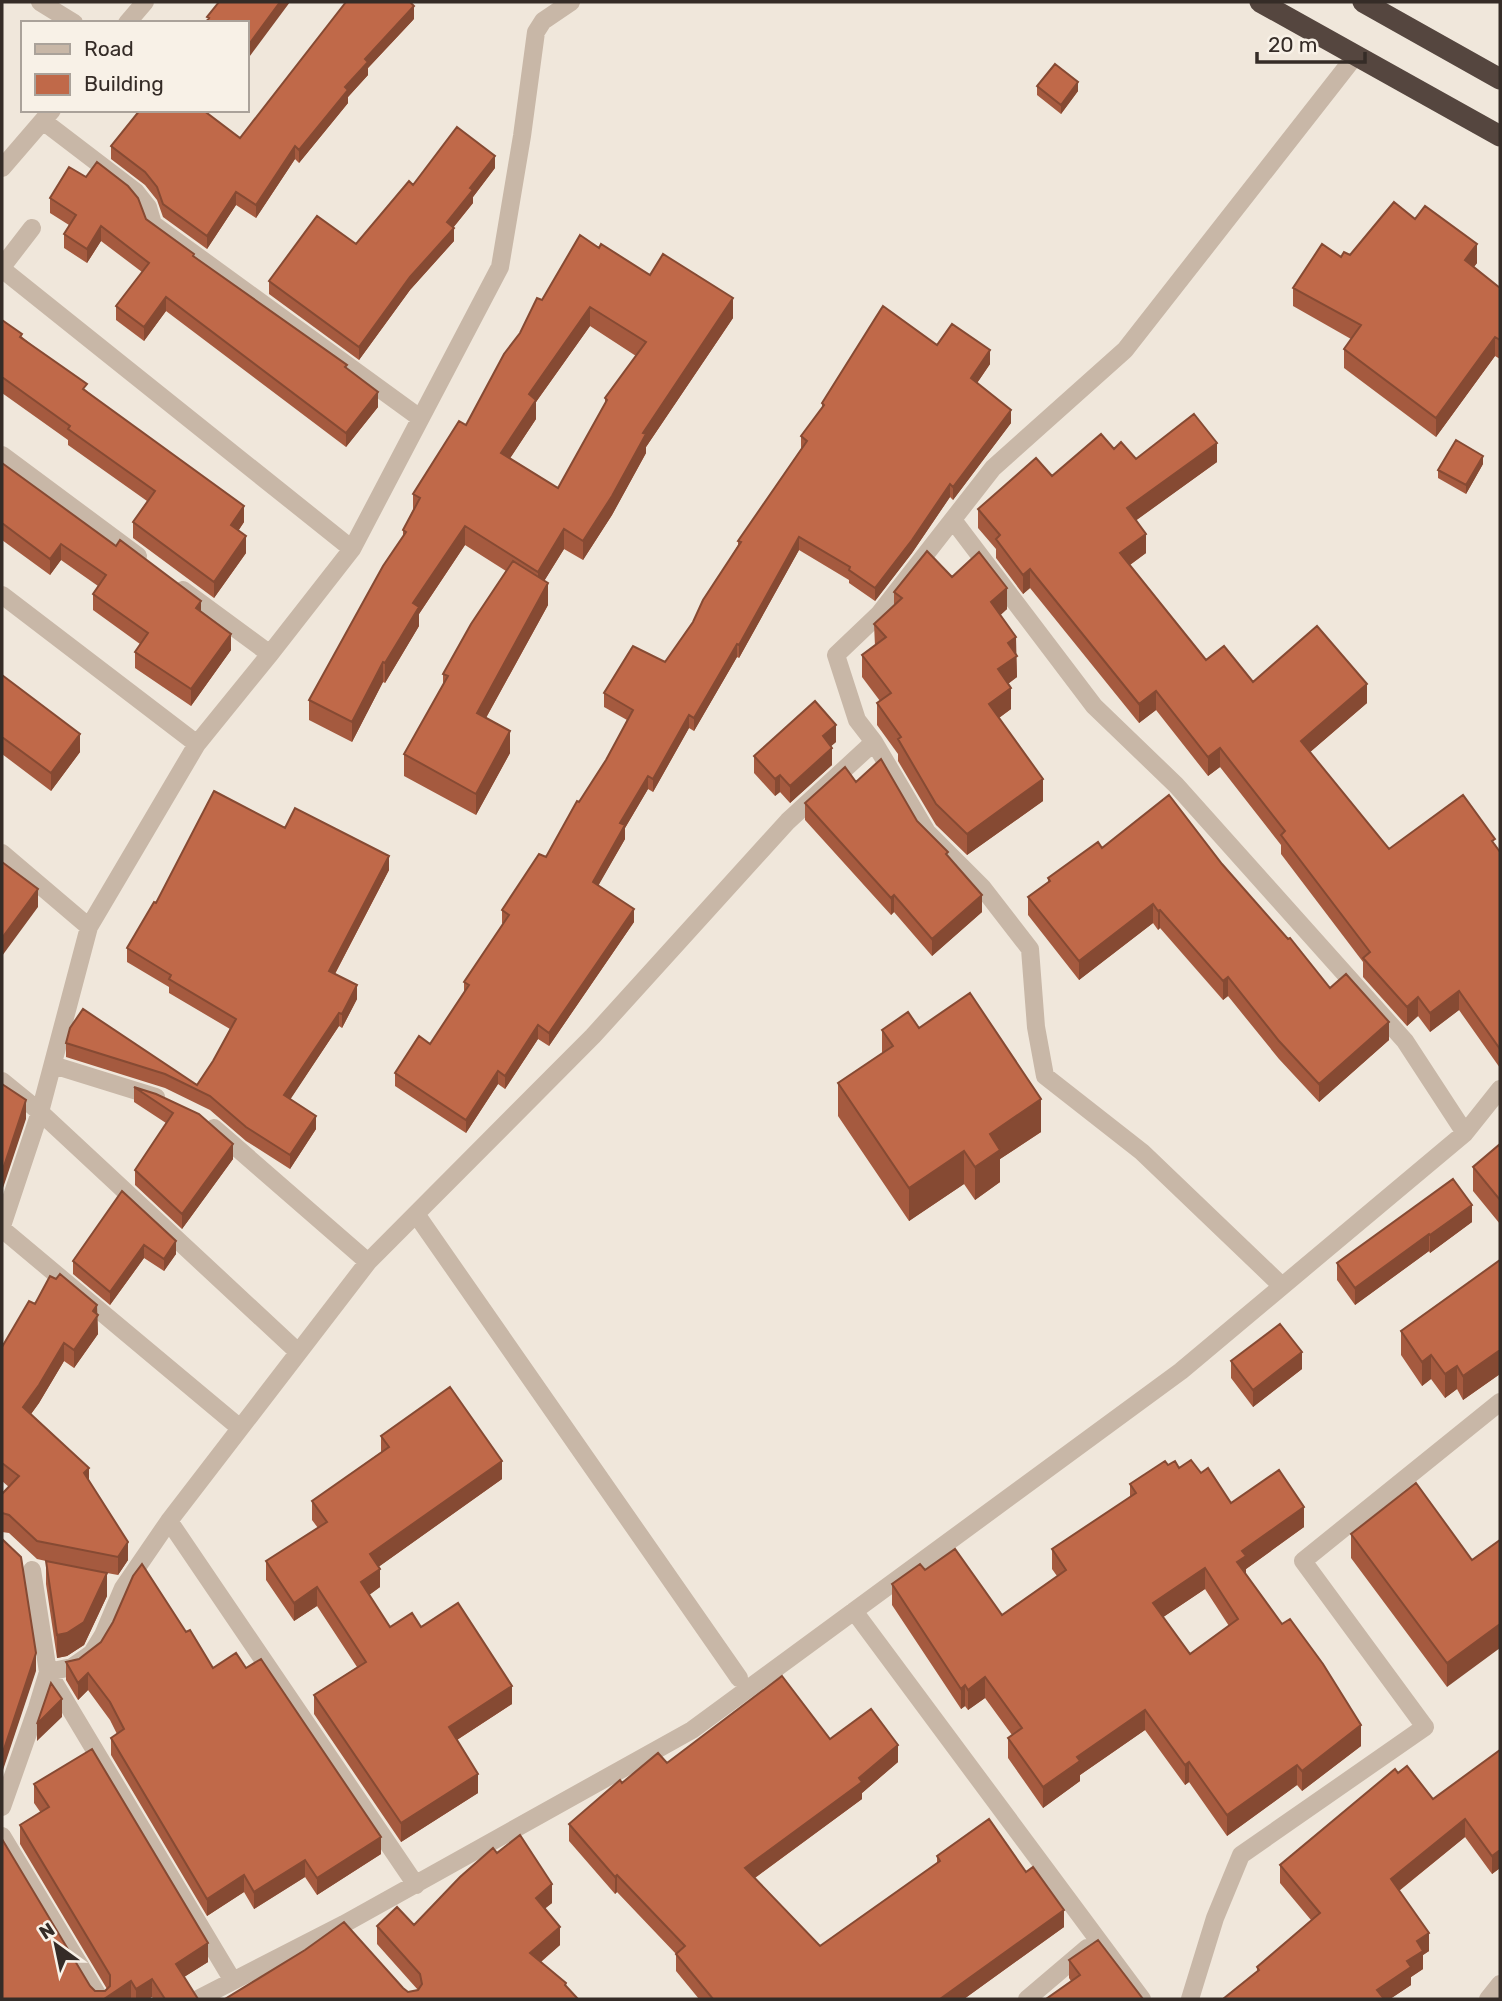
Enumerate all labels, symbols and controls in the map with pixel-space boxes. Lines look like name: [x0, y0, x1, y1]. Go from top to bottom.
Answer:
legend: [21, 21, 248, 112]
scale bar: [1257, 21, 1366, 65]
text: 20 m: [1268, 32, 1317, 57]
text: Road: [84, 36, 134, 61]
text: Building: [84, 71, 164, 96]
north arrow: [21, 1910, 91, 1980]
text: N: [35, 1918, 59, 1945]

